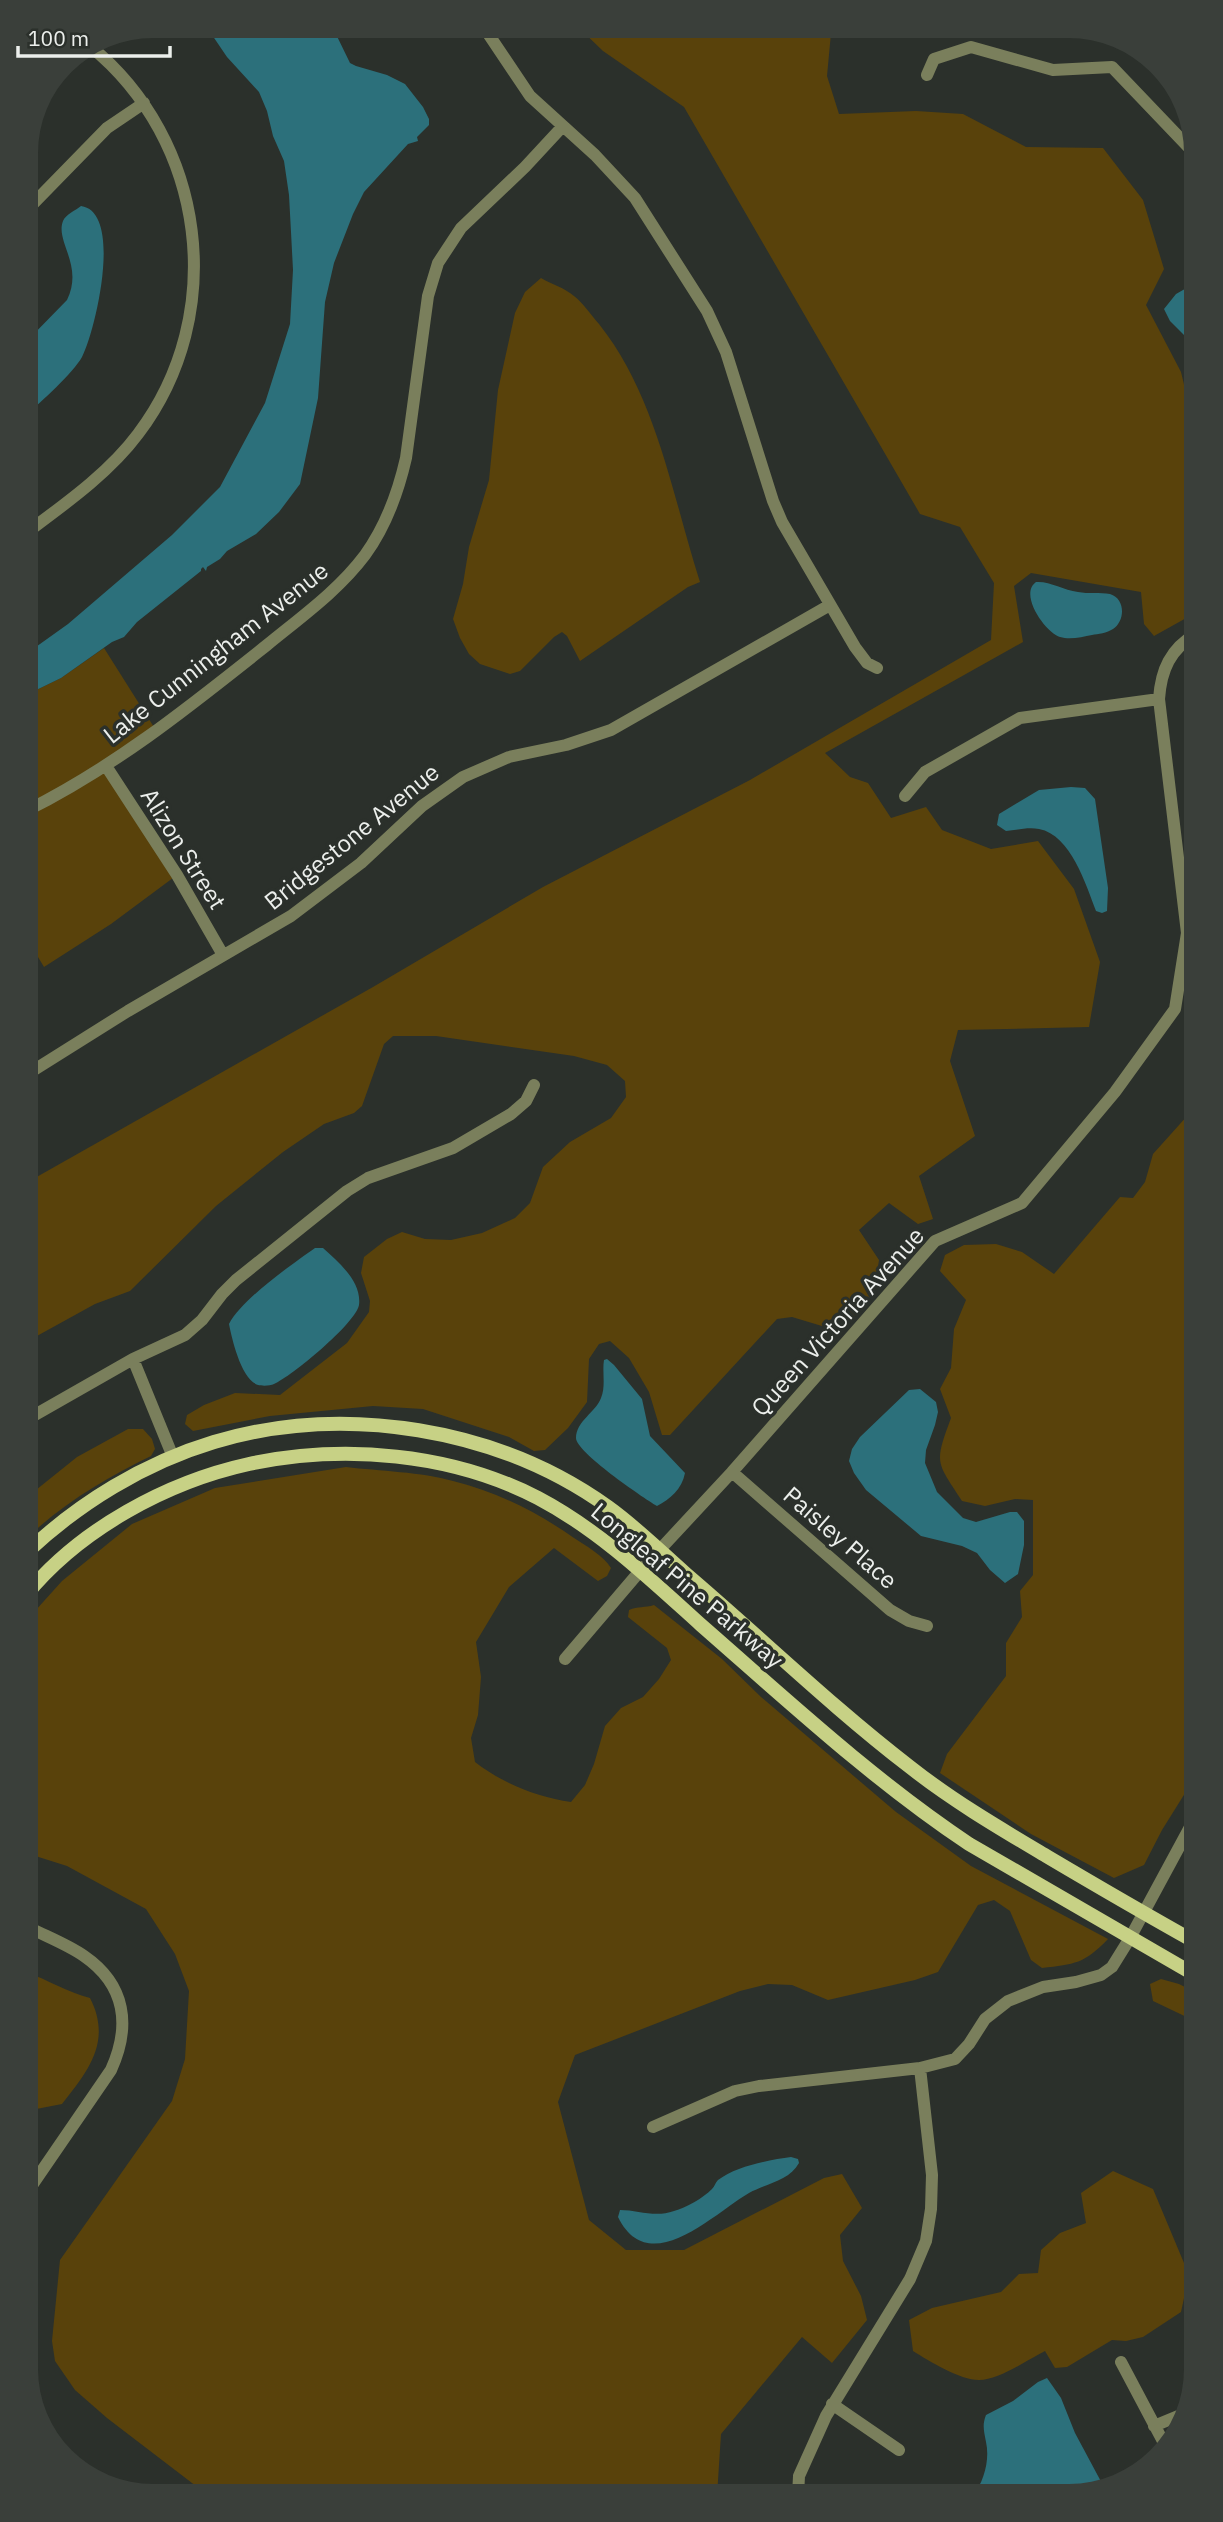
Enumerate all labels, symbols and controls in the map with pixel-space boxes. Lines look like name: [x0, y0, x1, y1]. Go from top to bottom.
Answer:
scale bar: [18, 14, 170, 58]
text: 100 m: [28, 24, 89, 52]
street label: Lake Cunningham Avenue: [96, 554, 334, 750]
street label: Bridgestone Avenue: [257, 756, 445, 917]
street label: Alizon Street: [134, 782, 234, 915]
street label: Queen Victoria Avenue: [744, 1220, 931, 1423]
street label: Paisley Place: [777, 1479, 904, 1596]
street label: Longleaf Pine Parkway: [585, 1495, 791, 1675]

